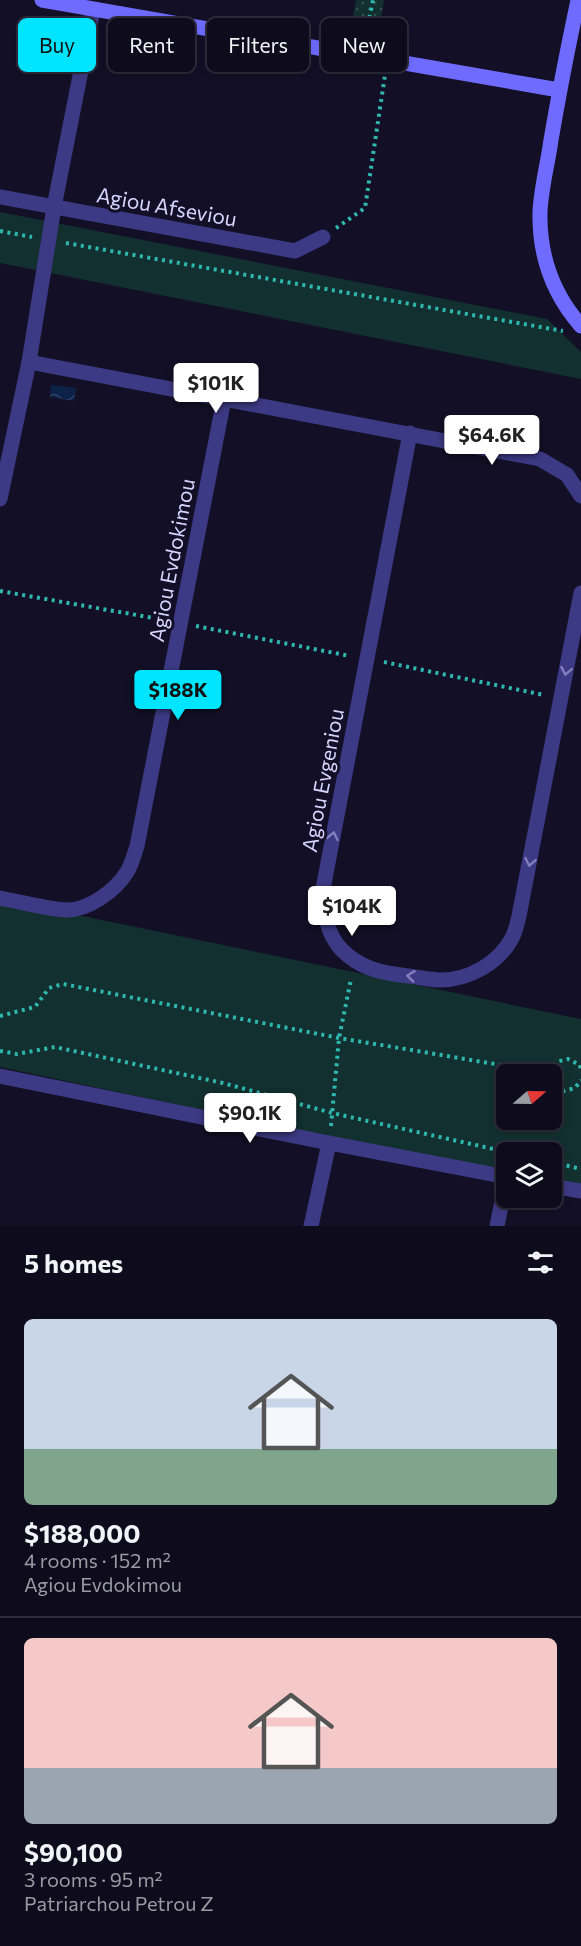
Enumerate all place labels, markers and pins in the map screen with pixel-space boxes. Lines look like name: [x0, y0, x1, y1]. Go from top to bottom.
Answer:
pin: $101K: [174, 363, 258, 414]
pin: $64.6K: [443, 415, 541, 466]
pin: $188K: [136, 670, 220, 721]
pin: $104K: [310, 886, 394, 937]
pin: $90.1K: [201, 1093, 299, 1144]

